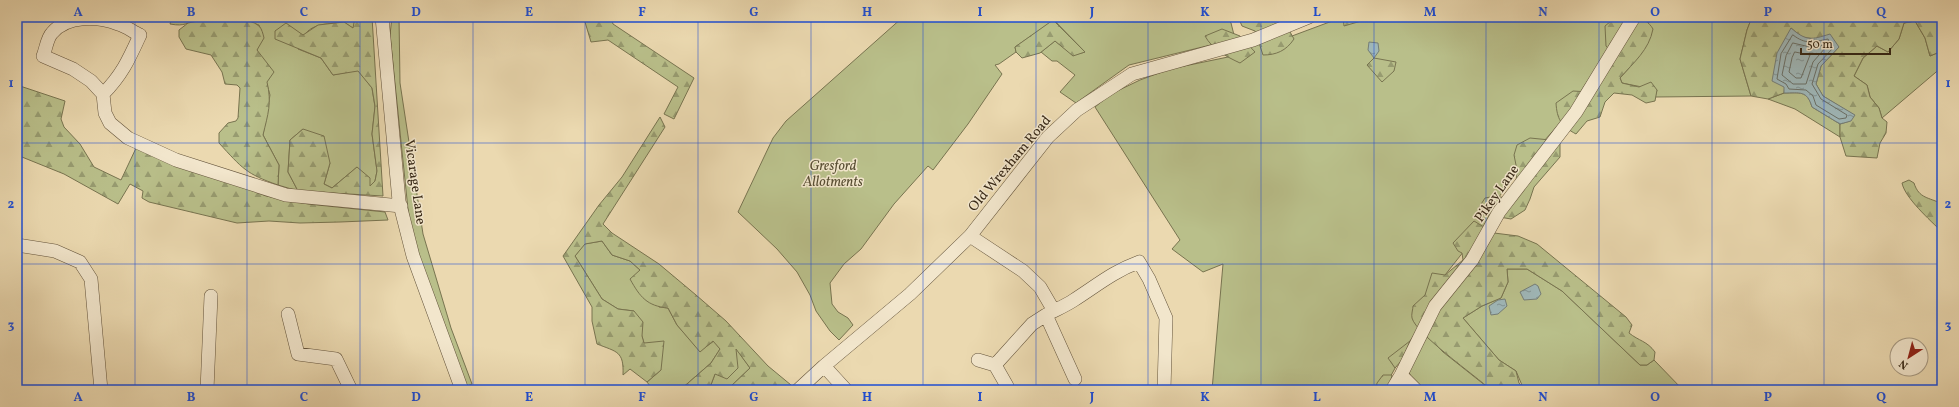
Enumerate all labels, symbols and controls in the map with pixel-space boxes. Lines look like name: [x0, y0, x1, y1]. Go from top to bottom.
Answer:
text: A: [73, 4, 83, 22]
text: B: [187, 4, 196, 22]
text: C: [300, 4, 308, 22]
text: D: [411, 4, 421, 22]
text: E: [525, 4, 533, 22]
text: F: [638, 4, 646, 22]
text: G: [749, 4, 759, 22]
text: H: [862, 4, 872, 22]
text: I: [978, 4, 983, 22]
text: J: [1089, 4, 1095, 22]
text: K: [1200, 4, 1210, 22]
text: L: [1313, 4, 1321, 22]
text: M: [1424, 4, 1437, 22]
text: N: [1538, 4, 1548, 22]
text: O: [1650, 4, 1660, 22]
text: P: [1764, 4, 1772, 22]
text: Q: [1876, 4, 1887, 22]
scale bar: [1801, 30, 1890, 56]
text: 50 m: [1807, 37, 1833, 53]
text: 1: [8, 75, 14, 93]
text: 1: [1945, 75, 1951, 93]
street label: Old Wrexham Road: [964, 112, 1056, 216]
street label: Vicarage Lane: [399, 139, 430, 226]
park label: Gresford Allotments: [802, 157, 863, 192]
street label: Pikey Lane: [1471, 161, 1524, 226]
text: 2: [8, 196, 15, 214]
text: 2: [1945, 196, 1952, 214]
text: 3: [8, 317, 15, 335]
text: 3: [1945, 317, 1952, 335]
north arrow: [1889, 337, 1929, 377]
text: N: [1896, 355, 1912, 372]
text: A: [73, 389, 83, 407]
text: B: [187, 389, 196, 407]
text: C: [300, 389, 308, 407]
text: D: [411, 389, 421, 407]
text: E: [525, 389, 533, 407]
text: F: [638, 389, 646, 407]
text: G: [749, 389, 759, 407]
text: H: [862, 389, 872, 407]
text: I: [978, 389, 983, 407]
text: J: [1089, 389, 1095, 407]
text: K: [1200, 389, 1210, 407]
text: L: [1313, 389, 1321, 407]
text: M: [1424, 389, 1437, 407]
text: N: [1538, 389, 1548, 407]
text: O: [1650, 389, 1660, 407]
text: P: [1764, 389, 1772, 407]
text: Q: [1876, 389, 1887, 407]

